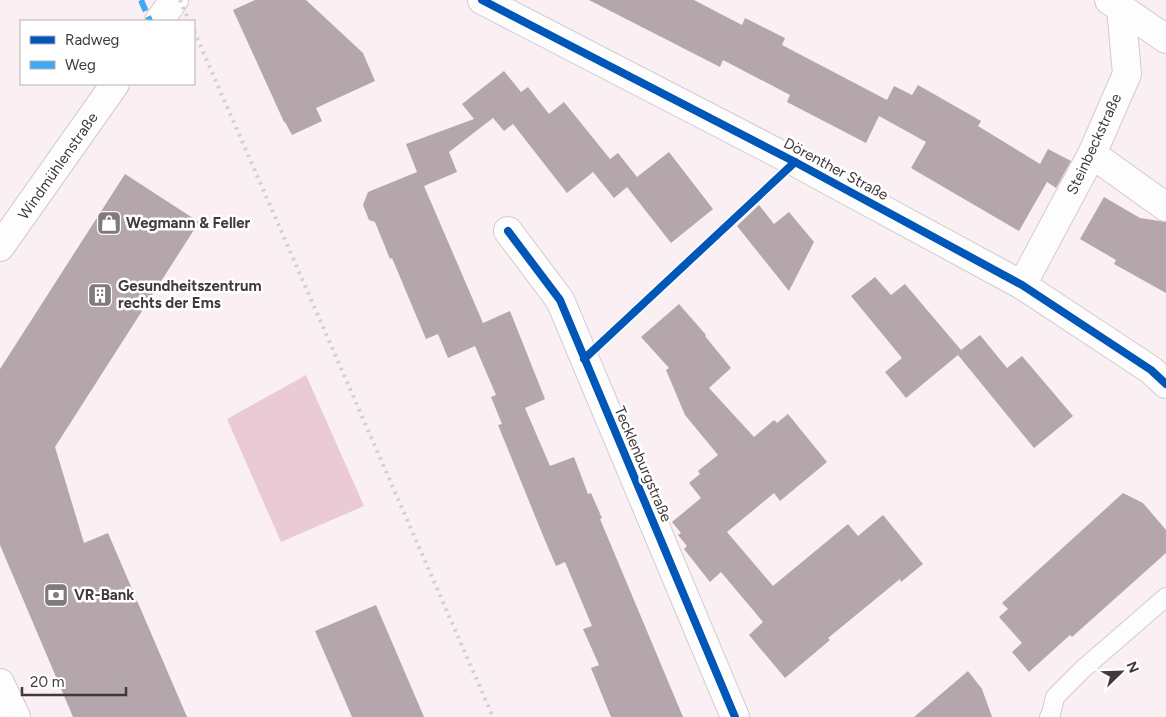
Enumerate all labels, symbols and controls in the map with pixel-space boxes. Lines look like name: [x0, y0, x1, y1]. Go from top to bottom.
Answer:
legend: [20, 20, 195, 85]
text: Radweg: [65, 31, 119, 49]
text: Weg: [65, 56, 96, 74]
street label: Steinbeckstraße: [1063, 91, 1125, 197]
street label: Windmühlenstraße: [14, 109, 102, 223]
street label: Dörenther Straße: [781, 134, 891, 204]
shop icon: Wegmann & Feller: [96, 210, 122, 236]
place label: Wegmann & Feller: [126, 214, 251, 232]
place label: Gesundheitszentrum rechts der Ems: [118, 277, 262, 312]
building icon: Gesundheitszentrum rechts der Ems: [87, 282, 113, 308]
street label: Tecklenburgstraße: [611, 403, 675, 525]
bank icon: VR-Bank: [43, 582, 69, 608]
place label: VR-Bank: [74, 586, 134, 604]
north arrow: [1096, 647, 1146, 697]
text: N: [1123, 659, 1142, 675]
scale bar: [22, 664, 126, 696]
text: 20 m: [30, 673, 64, 691]

